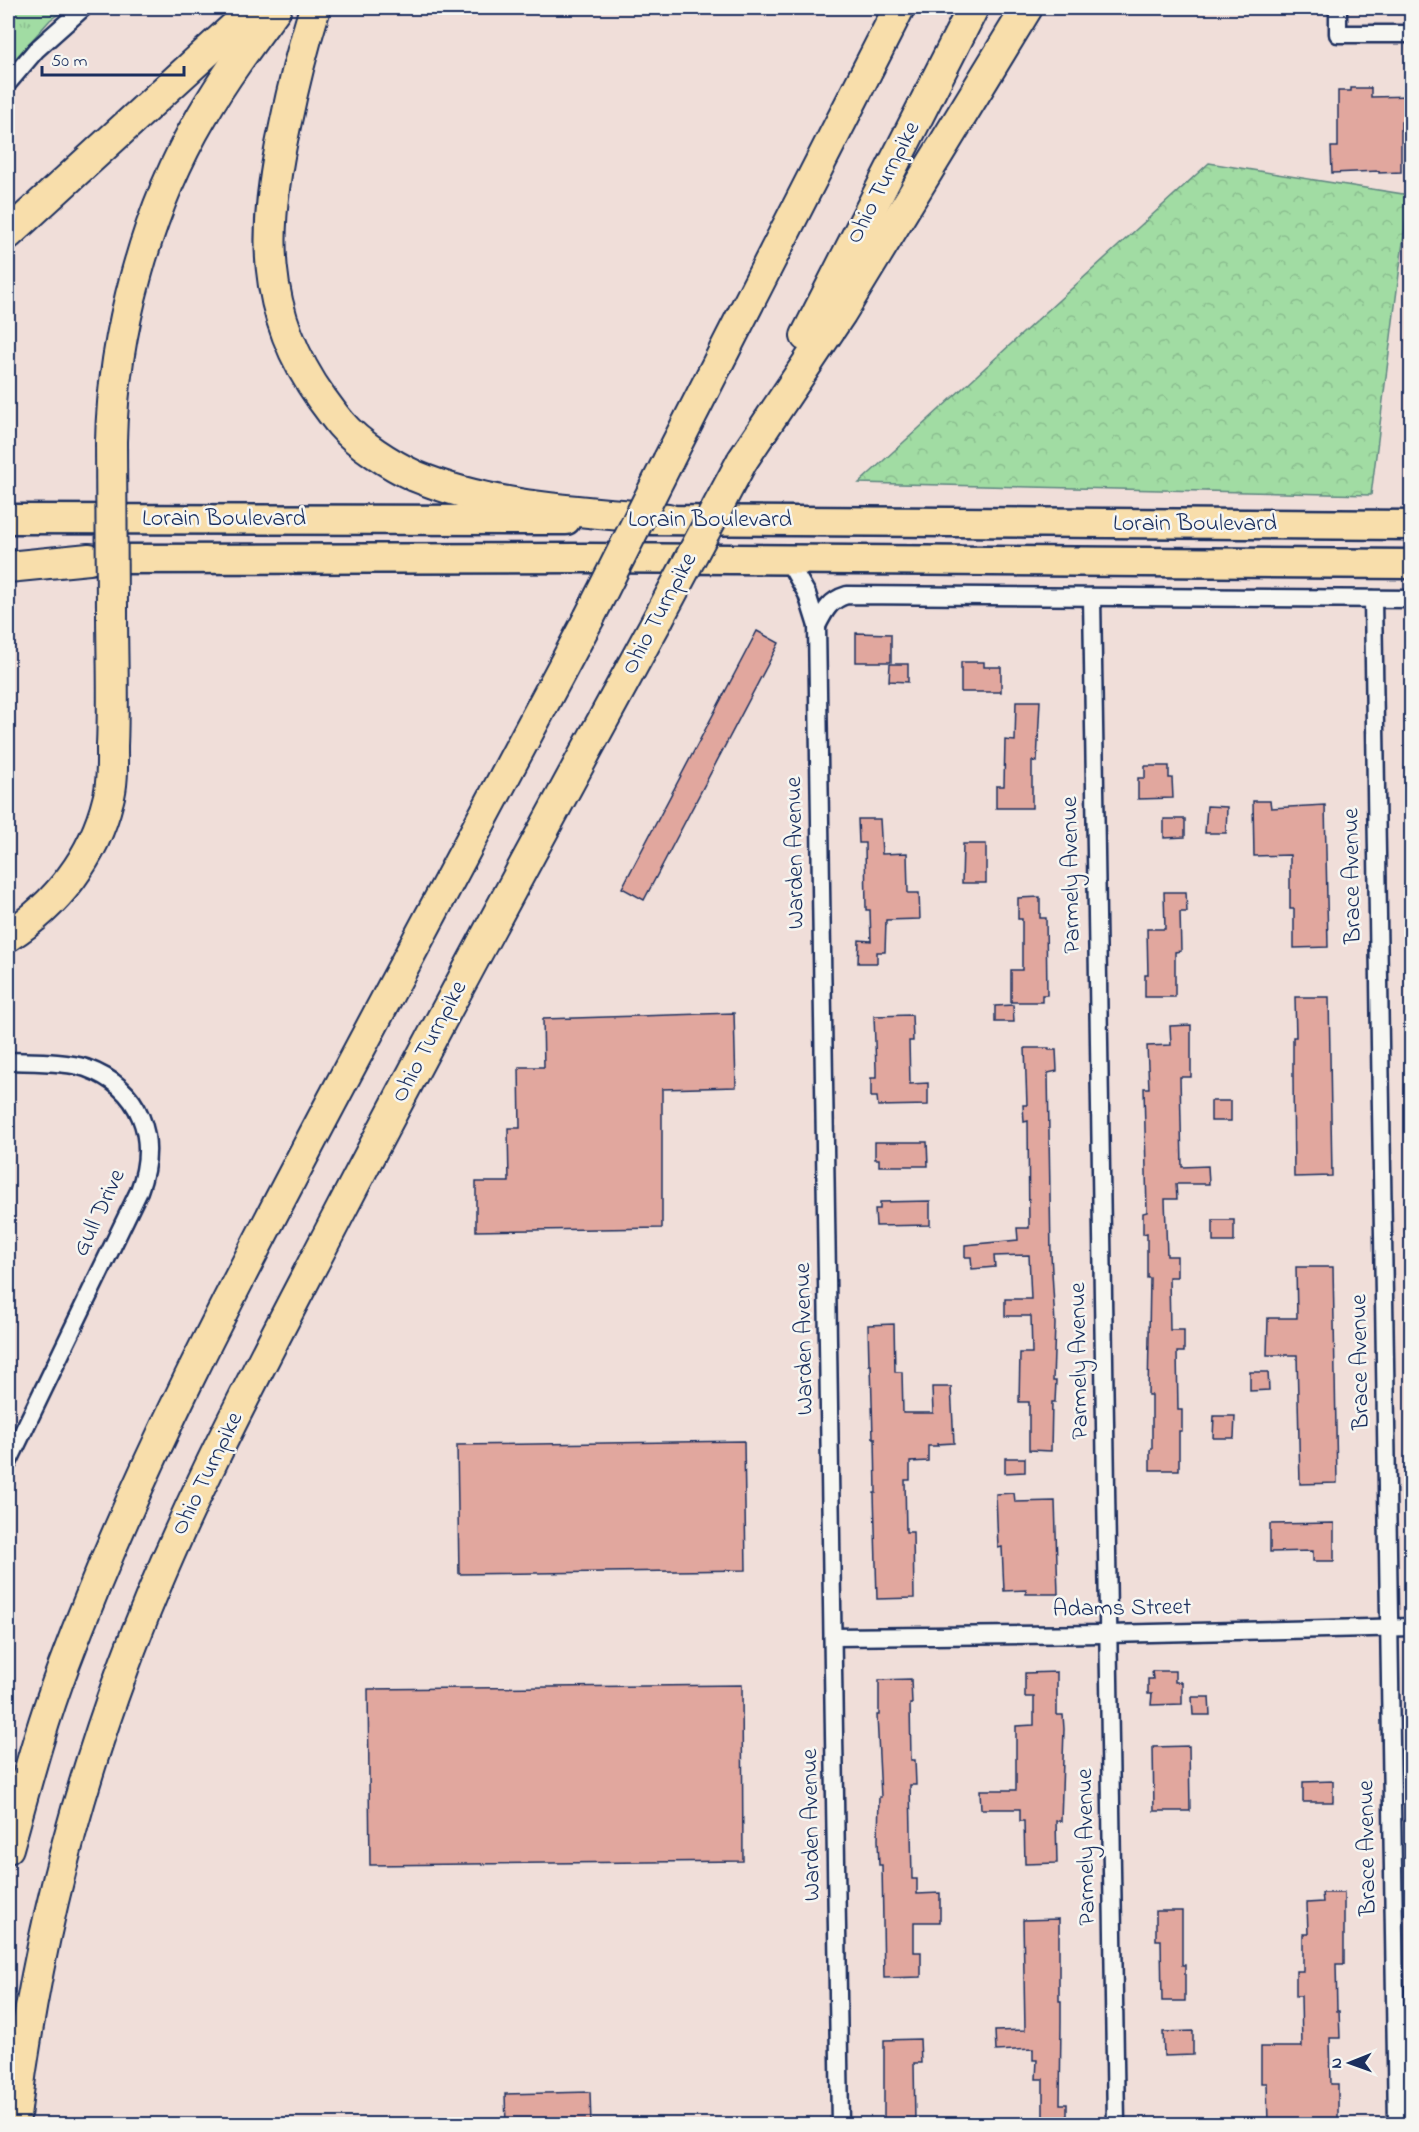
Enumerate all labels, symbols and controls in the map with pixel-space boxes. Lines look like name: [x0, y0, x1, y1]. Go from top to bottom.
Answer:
scale bar: [42, 39, 184, 77]
text: 50 m: [51, 49, 88, 75]
street label: Ohio Turnpike: [838, 115, 930, 251]
street label: Lorain Boulevard: [142, 502, 307, 537]
street label: Lorain Boulevard: [628, 503, 793, 538]
street label: Lorain Boulevard: [1113, 507, 1278, 542]
street label: Ohio Turnpike: [613, 546, 707, 681]
street label: Warden Avenue: [777, 776, 815, 930]
street label: Parmely Avenue: [1053, 796, 1092, 954]
street label: Brace Avenue: [1334, 808, 1372, 945]
street label: Ohio Turnpike: [383, 974, 477, 1109]
street label: Gull Drive: [65, 1163, 136, 1262]
street label: Warden Avenue: [786, 1262, 824, 1416]
street label: Parmely Avenue: [1061, 1282, 1100, 1440]
street label: Brace Avenue: [1342, 1294, 1380, 1431]
street label: Ohio Turnpike: [163, 1406, 253, 1542]
street label: Adams Street: [1052, 1590, 1192, 1628]
street label: Warden Avenue: [793, 1748, 831, 1902]
street label: Parmely Avenue: [1068, 1768, 1107, 1926]
street label: Brace Avenue: [1349, 1780, 1387, 1917]
north arrow: [1320, 2033, 1380, 2093]
text: N: [1325, 2057, 1349, 2069]

